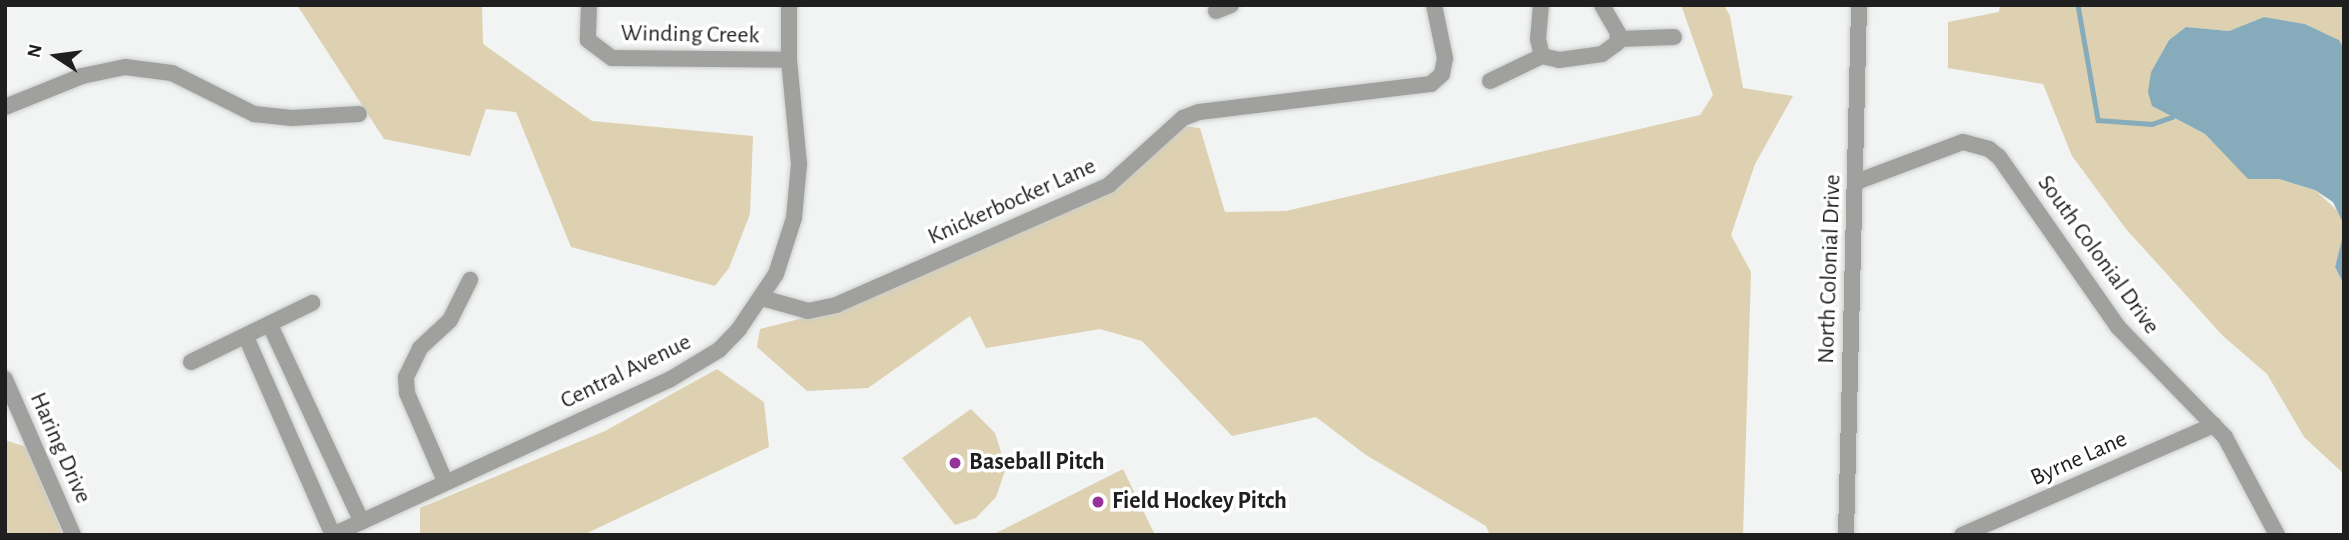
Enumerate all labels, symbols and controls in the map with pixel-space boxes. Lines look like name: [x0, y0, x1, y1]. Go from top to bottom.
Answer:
street label: Winding Creek: [620, 19, 760, 51]
north arrow: [21, 21, 91, 91]
text: N: [24, 43, 46, 60]
street label: Knickerbocker Lane: [924, 152, 1100, 252]
street label: South Colonial Drive: [2031, 170, 2165, 340]
street label: North Colonial Drive: [1812, 174, 1848, 364]
street label: Central Avenue: [556, 328, 696, 416]
street label: Haring Drive: [23, 388, 97, 508]
street label: Byrne Lane: [2026, 425, 2132, 493]
place label: Baseball Pitch: [969, 449, 1105, 477]
marker: Baseball Pitch: [947, 455, 963, 471]
place label: Field Hockey Pitch: [1112, 488, 1287, 516]
marker: Field Hockey Pitch: [1090, 494, 1106, 510]

